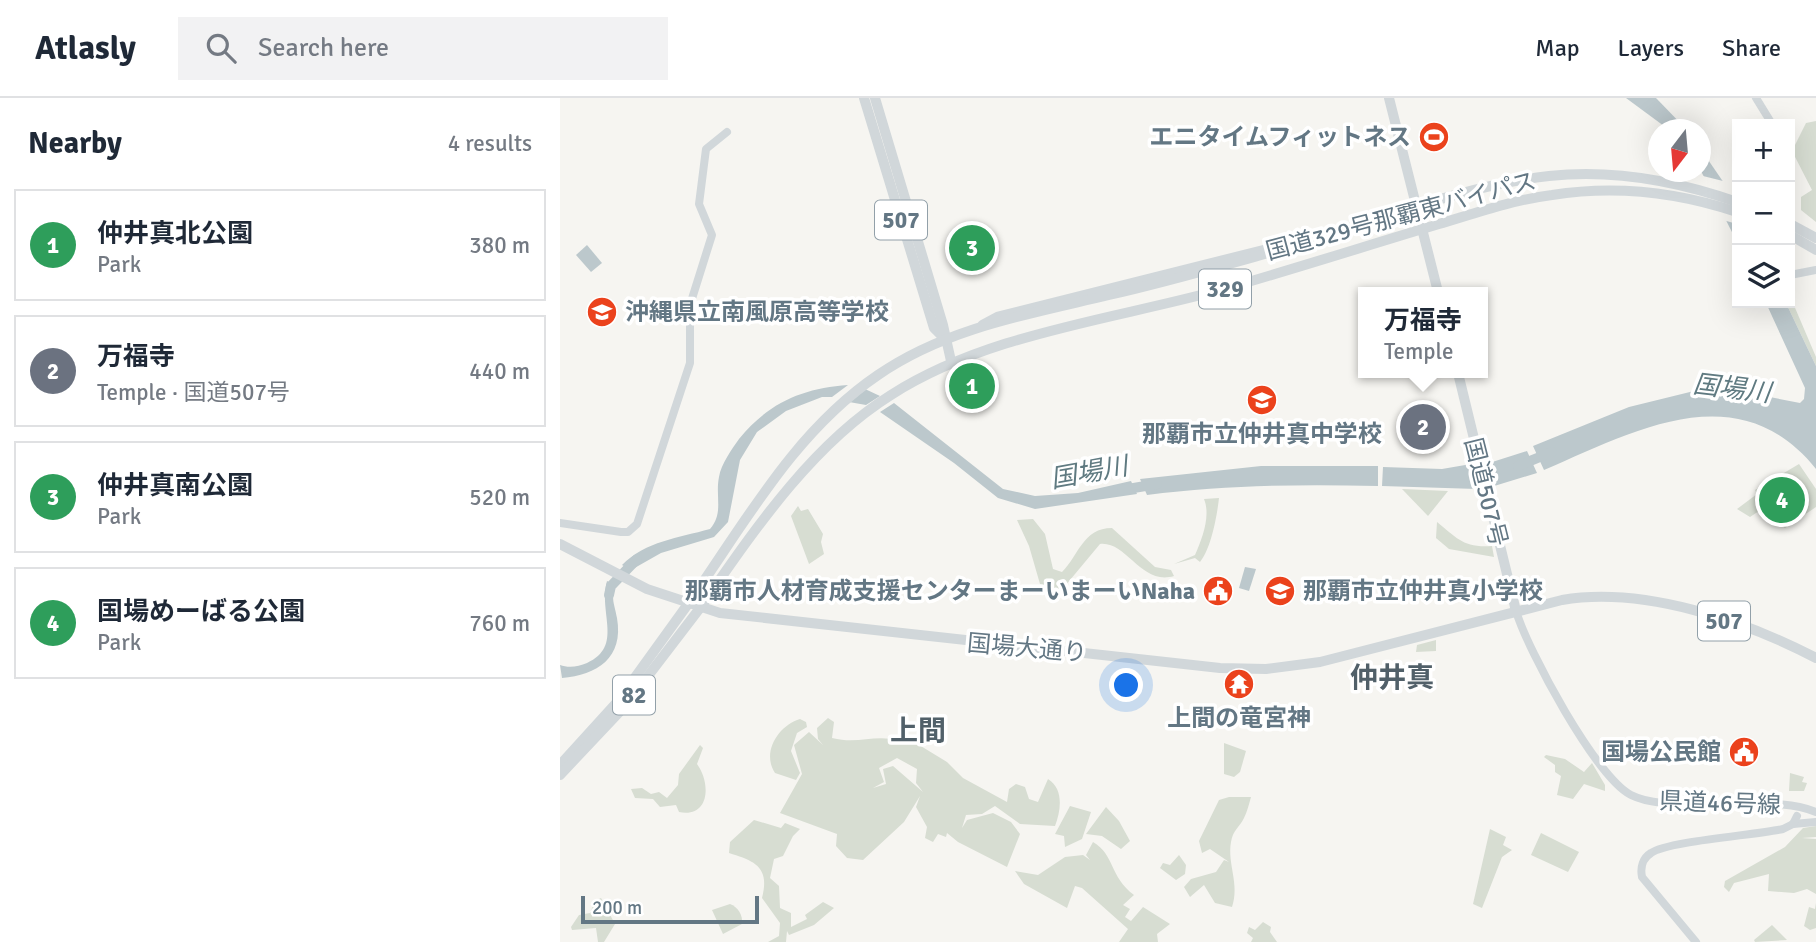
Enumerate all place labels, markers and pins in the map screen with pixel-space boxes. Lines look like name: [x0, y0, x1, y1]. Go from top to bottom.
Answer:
sports icon: エニタイムフィットネス: [1417, 120, 1451, 154]
place label: エニタイムフィットネス: [1149, 122, 1411, 152]
pin: 3: [949, 222, 995, 274]
school or university icon: 沖縄県立南風原高等学校: [585, 295, 619, 329]
place label: 沖縄県立南風原高等学校: [625, 297, 889, 327]
pin: 1: [949, 360, 995, 412]
school or university icon: 那覇市立仲井真中学校: [1245, 383, 1279, 417]
pin: 2: [1400, 401, 1446, 453]
place label: 那覇市立仲井真中学校: [1142, 419, 1382, 449]
pin: 4: [1759, 474, 1805, 526]
public building icon: 那覇市人材育成支援センターまーいまーいNaha: [1201, 574, 1235, 608]
school or university icon: 那覇市立仲井真小学校: [1263, 574, 1297, 608]
place label: 那覇市人材育成支援センターまーいまーいNaha: [685, 576, 1195, 606]
place label: 那覇市立仲井真小学校: [1303, 576, 1543, 606]
temple icon: 上間の竜宮神: [1222, 667, 1256, 701]
place label: 上間の竜宮神: [1167, 703, 1311, 733]
public building icon: 国場公民館: [1727, 735, 1761, 769]
place label: 国場公民館: [1601, 737, 1721, 767]

